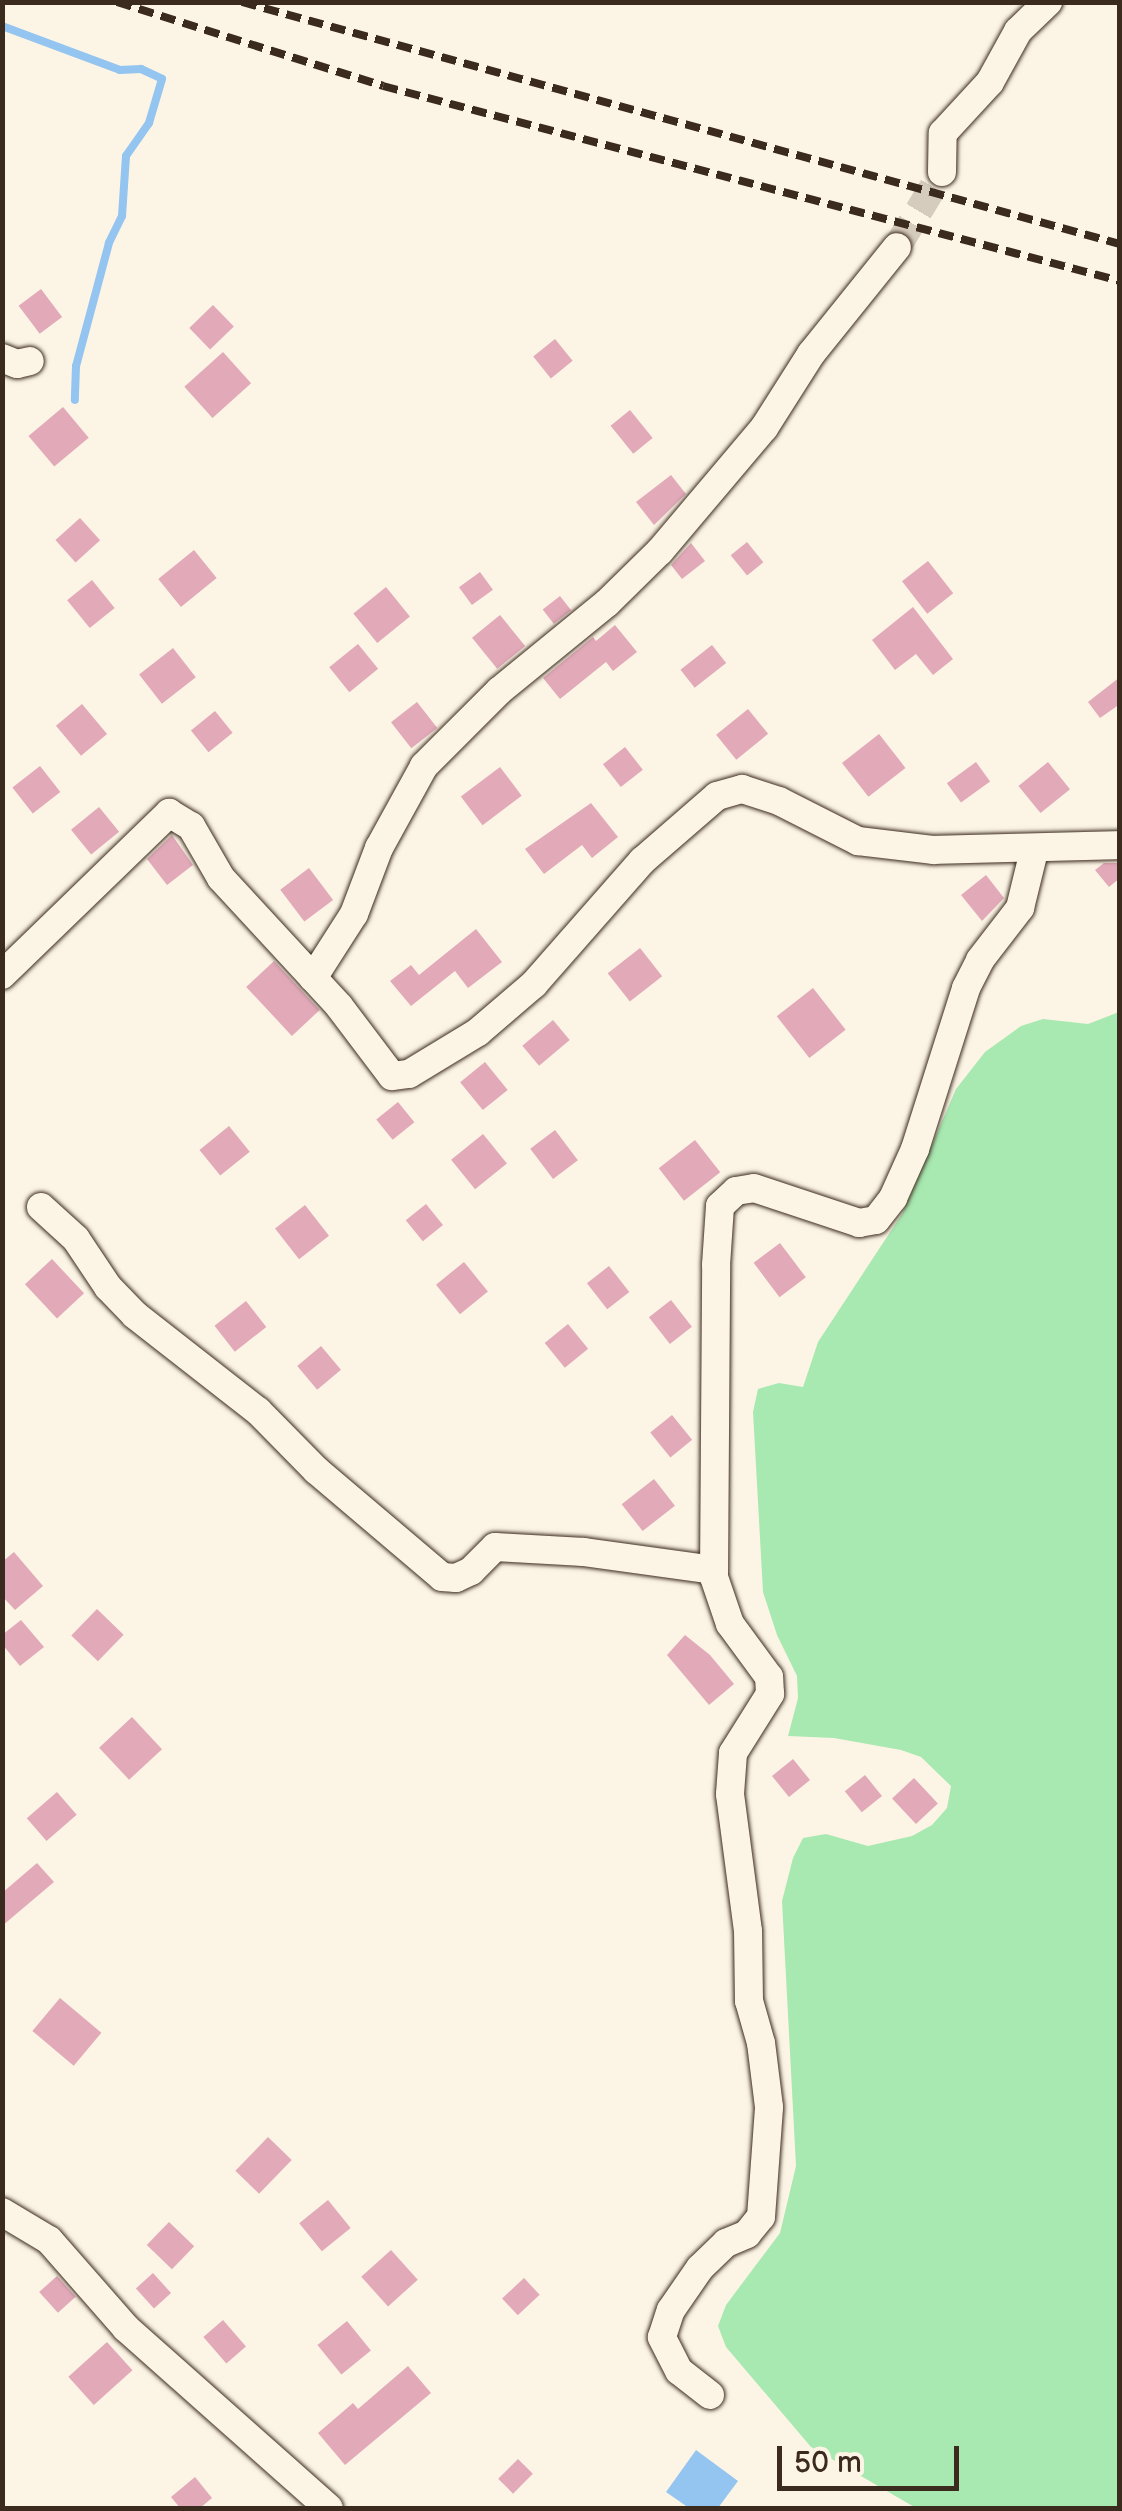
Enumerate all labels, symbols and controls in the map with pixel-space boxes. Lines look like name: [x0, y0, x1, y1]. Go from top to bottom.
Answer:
scale bar: [782, 2426, 964, 2488]
text: 50 m: [794, 2445, 862, 2481]

